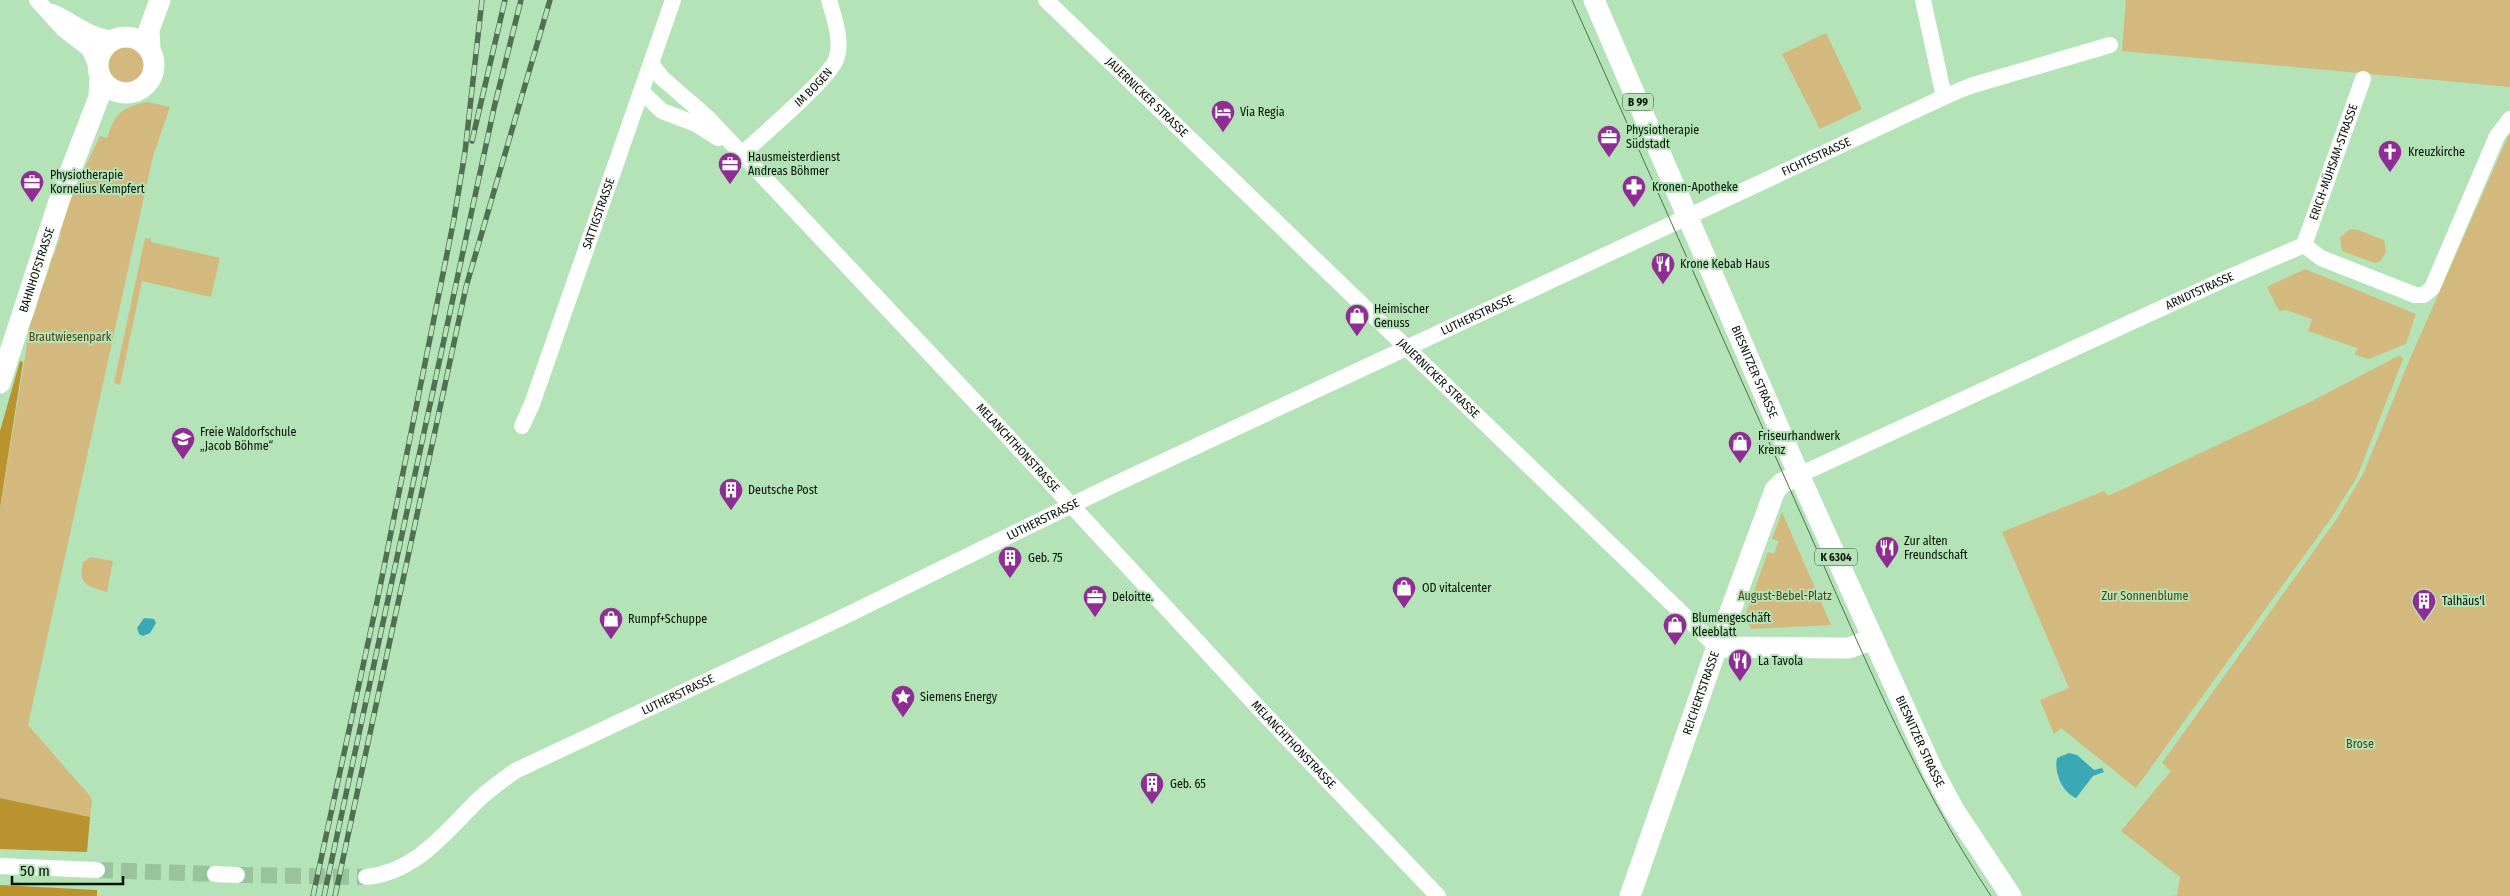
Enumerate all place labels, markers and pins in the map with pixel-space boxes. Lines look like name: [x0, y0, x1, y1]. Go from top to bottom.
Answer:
hotel icon: Via Regia: [1210, 99, 1236, 133]
place label: Via Regia: [1240, 105, 1285, 119]
place label: Physiotherapie Südstadt: [1626, 123, 1699, 151]
office icon: Physiotherapie Südstadt: [1596, 124, 1622, 158]
church icon: Kreuzkirche: [2377, 139, 2403, 173]
place label: Kreuzkirche: [2408, 145, 2465, 159]
place label: Hausmeisterdienst Andreas Böhmer: [748, 150, 840, 178]
office icon: Hausmeisterdienst Andreas Böhmer: [717, 151, 743, 185]
place label: Physiotherapie Kornelius Kempfert: [50, 168, 145, 196]
office icon: Physiotherapie Kornelius Kempfert: [19, 169, 45, 203]
pharmacy icon: Kronen-Apotheke: [1621, 174, 1647, 208]
place label: Kronen-Apotheke: [1652, 180, 1738, 194]
restaurant icon: Krone Kebab Haus: [1650, 251, 1676, 285]
place label: Krone Kebab Haus: [1680, 257, 1770, 271]
place label: Heimischer Genuss: [1374, 302, 1430, 330]
shop icon: Heimischer Genuss: [1344, 303, 1370, 337]
place label: Freie Waldorfschule „Jacob Böhme“: [200, 425, 296, 453]
school or university icon: Freie Waldorfschule „Jacob Böhme“: [170, 426, 196, 460]
place label: Friseurhandwerk Krenz: [1758, 429, 1841, 457]
shop icon: Friseurhandwerk Krenz: [1727, 430, 1753, 464]
building icon: Deutsche Post: [718, 477, 744, 511]
place label: Deutsche Post: [748, 483, 818, 497]
place label: Zur alten Freundschaft: [1904, 534, 1968, 562]
restaurant icon: Zur alten Freundschaft: [1874, 535, 1900, 569]
building icon: Geb. 75: [997, 545, 1023, 579]
place label: Geb. 75: [1028, 551, 1063, 565]
shop icon: OD vitalcenter: [1391, 575, 1417, 609]
place label: OD vitalcenter: [1422, 581, 1492, 595]
office icon: Deloitte.: [1082, 584, 1108, 618]
building icon: Talhäus'l: [2411, 588, 2437, 622]
place label: Deloitte.: [1112, 590, 1154, 604]
place label: Talhäus'l: [2442, 594, 2485, 608]
shop icon: Rumpf+Schuppe: [598, 606, 624, 640]
place label: Blumengeschäft Kleeblatt: [1692, 611, 1771, 639]
place label: Rumpf+Schuppe: [628, 612, 707, 626]
shop icon: Blumengeschäft Kleeblatt: [1662, 612, 1688, 646]
restaurant icon: La Tavola: [1727, 648, 1753, 682]
place label: La Tavola: [1758, 654, 1803, 668]
place icon: Siemens Energy: [890, 684, 916, 718]
place label: Siemens Energy: [920, 690, 998, 704]
building icon: Geb. 65: [1139, 771, 1165, 805]
place label: Geb. 65: [1170, 777, 1206, 791]

